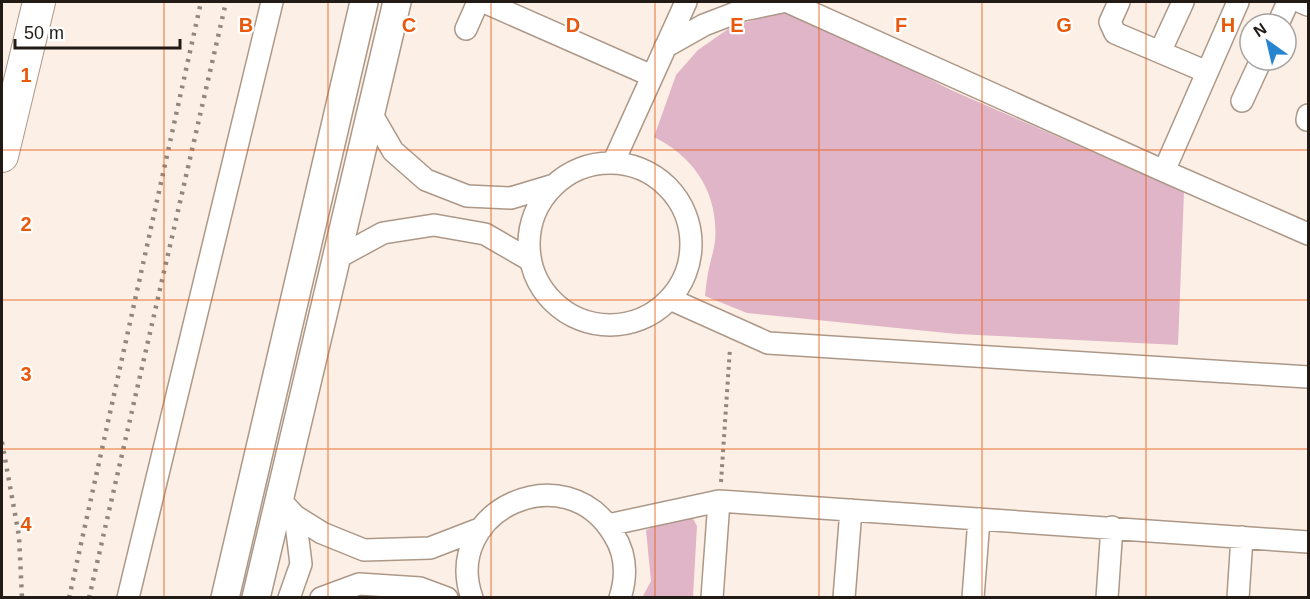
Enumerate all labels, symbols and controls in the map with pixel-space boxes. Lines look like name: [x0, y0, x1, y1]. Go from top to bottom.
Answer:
scale bar: [15, 12, 180, 50]
north arrow: [1238, 12, 1298, 72]
text: B: [239, 14, 253, 36]
text: C: [402, 14, 416, 36]
text: D: [566, 14, 580, 36]
text: E: [730, 14, 744, 36]
text: F: [895, 14, 907, 36]
text: G: [1056, 14, 1072, 36]
text: H: [1221, 14, 1235, 36]
text: N: [1250, 20, 1269, 40]
text: 50 m: [24, 23, 64, 43]
text: 1: [20, 64, 32, 86]
text: 2: [20, 213, 32, 235]
text: 3: [20, 363, 32, 385]
text: 4: [20, 513, 32, 535]

